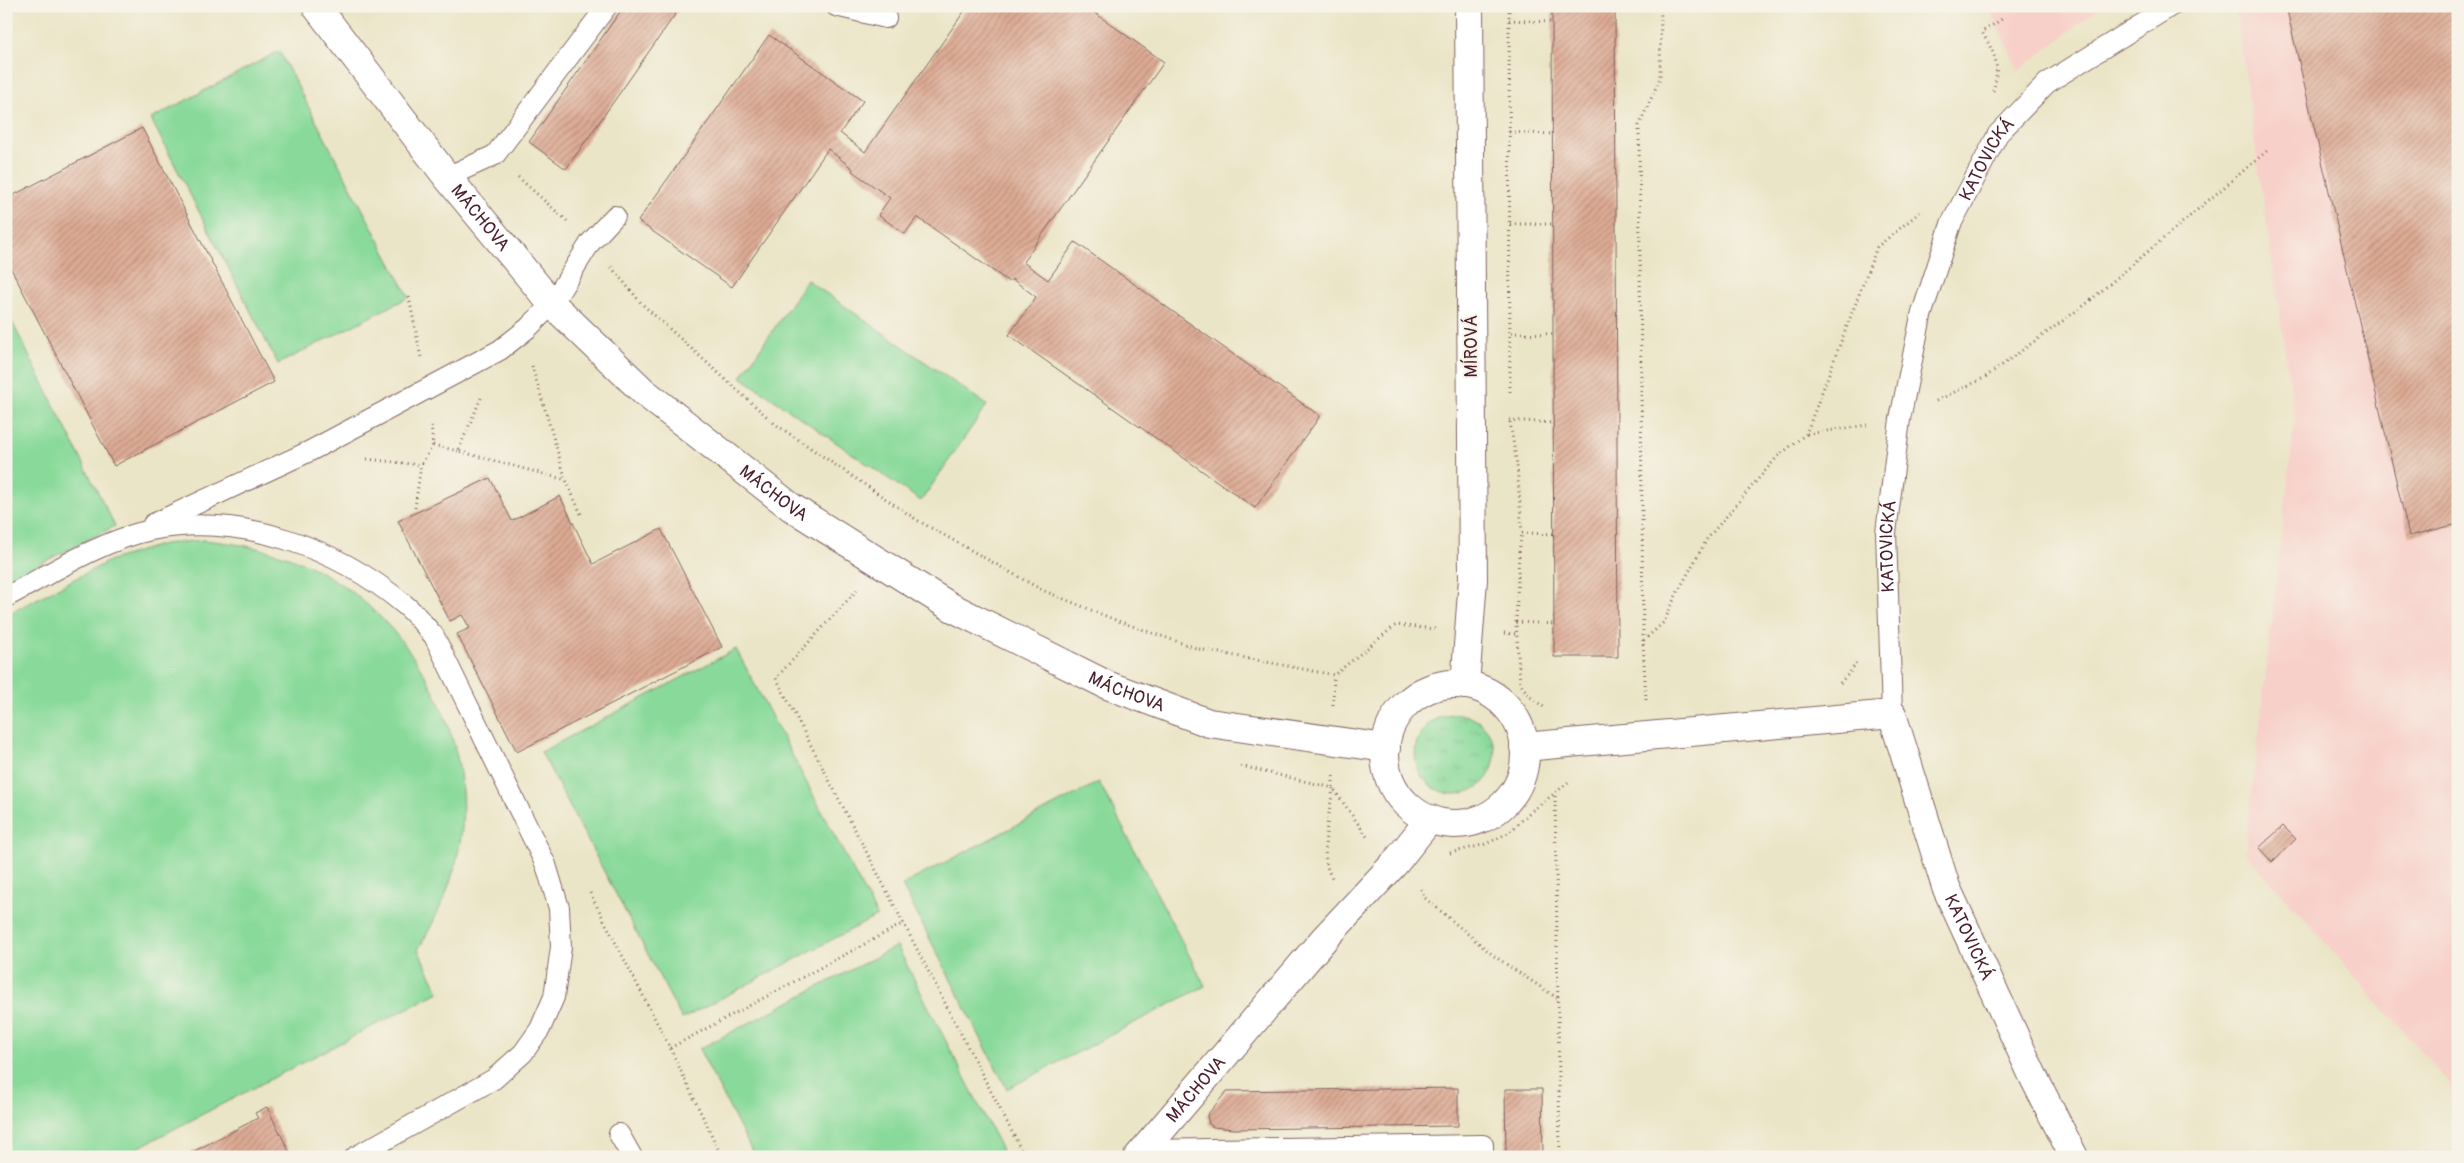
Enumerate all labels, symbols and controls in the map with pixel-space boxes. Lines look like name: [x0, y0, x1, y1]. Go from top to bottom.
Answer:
street label: KATOVICKÁ: [1954, 113, 2020, 205]
street label: MÁCHOVA: [446, 180, 515, 256]
street label: MÍROVÁ: [1460, 315, 1483, 377]
street label: MÁCHOVA: [735, 460, 812, 527]
street label: KATOVICKÁ: [1875, 499, 1902, 593]
street label: MÁCHOVA: [1084, 667, 1168, 718]
street label: KATOVICKÁ: [1939, 891, 1998, 984]
street label: MÁCHOVA: [1161, 1051, 1231, 1128]

